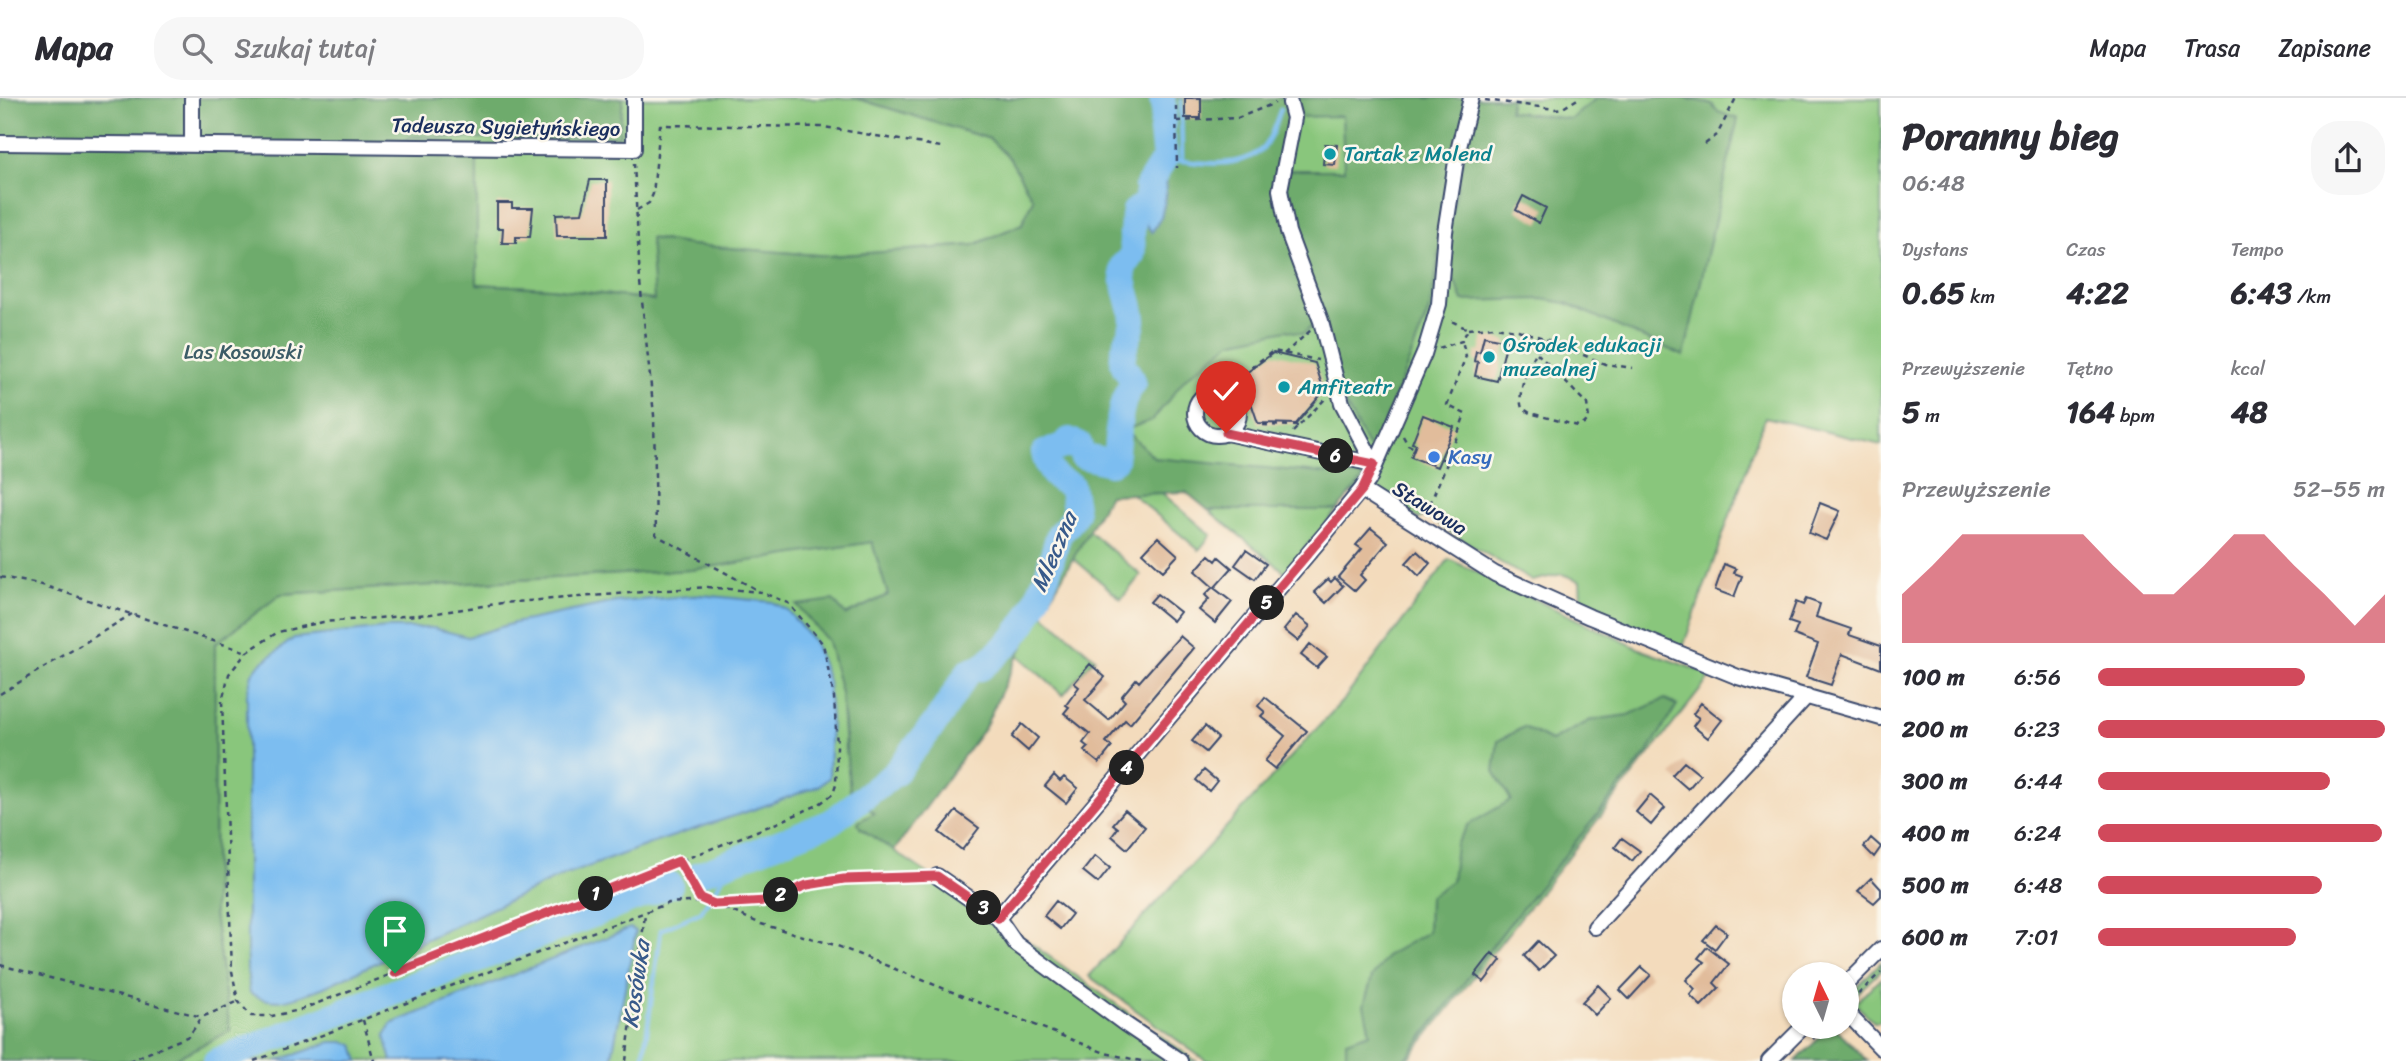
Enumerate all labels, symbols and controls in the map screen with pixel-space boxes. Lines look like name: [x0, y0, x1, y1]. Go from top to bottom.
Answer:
search box: [154, 17, 644, 80]
text: Mapa: [35, 19, 112, 77]
text: Szukaj tutaj: [234, 25, 376, 71]
text: Mapa: [2090, 27, 2146, 69]
text: Trasa: [2184, 27, 2240, 69]
text: Zapisane: [2278, 27, 2371, 69]
icon: search: [178, 29, 216, 67]
text: Poranny bieg: [1902, 103, 2119, 170]
street label: Tadeusza Sygietyńskiego: [391, 106, 621, 148]
button: share: [2311, 121, 2385, 195]
place label: Tartak z Molend: [1344, 135, 1493, 173]
marker: Tartak z Molend: [1322, 146, 1338, 162]
text: 06:48: [1902, 163, 1965, 204]
text: Dystans: [1902, 233, 1968, 266]
text: Czas: [2066, 233, 2106, 266]
text: Tempo: [2231, 233, 2284, 266]
text: 0.65: [1902, 266, 1965, 320]
text: 4:22: [2066, 266, 2129, 320]
text: 6:43: [2231, 266, 2292, 320]
text: km: [1965, 280, 1995, 313]
text: /km: [2292, 280, 2331, 313]
place label: Ośrodek edukacji muzealnej: [1503, 326, 1662, 388]
park label: Las Kosowski: [184, 333, 304, 371]
marker: Ośrodek edukacji muzealnej: [1481, 349, 1497, 365]
text: Przewyższenie: [1902, 352, 2025, 385]
text: Tętno: [2066, 352, 2113, 385]
text: kcal: [2231, 352, 2265, 385]
pin: [1196, 361, 1256, 433]
place label: Amfiteatr: [1297, 368, 1392, 406]
icon: check: [1207, 372, 1245, 410]
marker: Amfiteatr: [1276, 379, 1292, 395]
text: 5: [1902, 385, 1920, 439]
text: 164: [2066, 385, 2115, 439]
text: 48: [2231, 385, 2268, 439]
text: m: [1920, 399, 1940, 432]
text: bpm: [2115, 399, 2155, 432]
pin: 6: [1318, 438, 1354, 474]
place label: Kasy: [1448, 438, 1492, 476]
text: 6: [1330, 439, 1341, 472]
marker: Kasy: [1426, 449, 1442, 465]
text: Przewyższenie: [1902, 469, 2051, 510]
text: 52–55 m: [2293, 469, 2385, 510]
street label: Stawowa: [1385, 470, 1476, 546]
water label: Mleczna: [1019, 502, 1091, 598]
pin: 5: [1250, 586, 1284, 620]
text: 5: [1261, 586, 1272, 619]
text: 100 m: [1902, 657, 1965, 698]
text: 6:56: [2014, 657, 2061, 698]
text: 200 m: [1902, 709, 1968, 750]
text: 6:23: [2014, 709, 2060, 750]
pin: 4: [1110, 750, 1144, 786]
text: 4: [1121, 751, 1132, 784]
text: 300 m: [1902, 761, 1967, 802]
text: 6:44: [2014, 761, 2063, 802]
text: 400 m: [1902, 813, 1969, 854]
text: 6:24: [2014, 813, 2062, 854]
text: 500 m: [1902, 865, 1969, 906]
text: 6:48: [2014, 865, 2062, 906]
pin: 1: [578, 876, 614, 912]
text: 1: [591, 877, 600, 910]
pin: 2: [764, 878, 798, 912]
text: 2: [775, 878, 786, 911]
pin: 3: [967, 890, 1002, 926]
text: 3: [978, 891, 989, 924]
pin: [365, 901, 425, 973]
icon: arrive: [376, 912, 414, 950]
text: 600 m: [1902, 917, 1968, 958]
text: 7:01: [2014, 917, 2058, 958]
water label: Kosówka: [610, 934, 663, 1030]
north arrow: [1782, 962, 1858, 1040]
map controls: [1782, 962, 1859, 1039]

